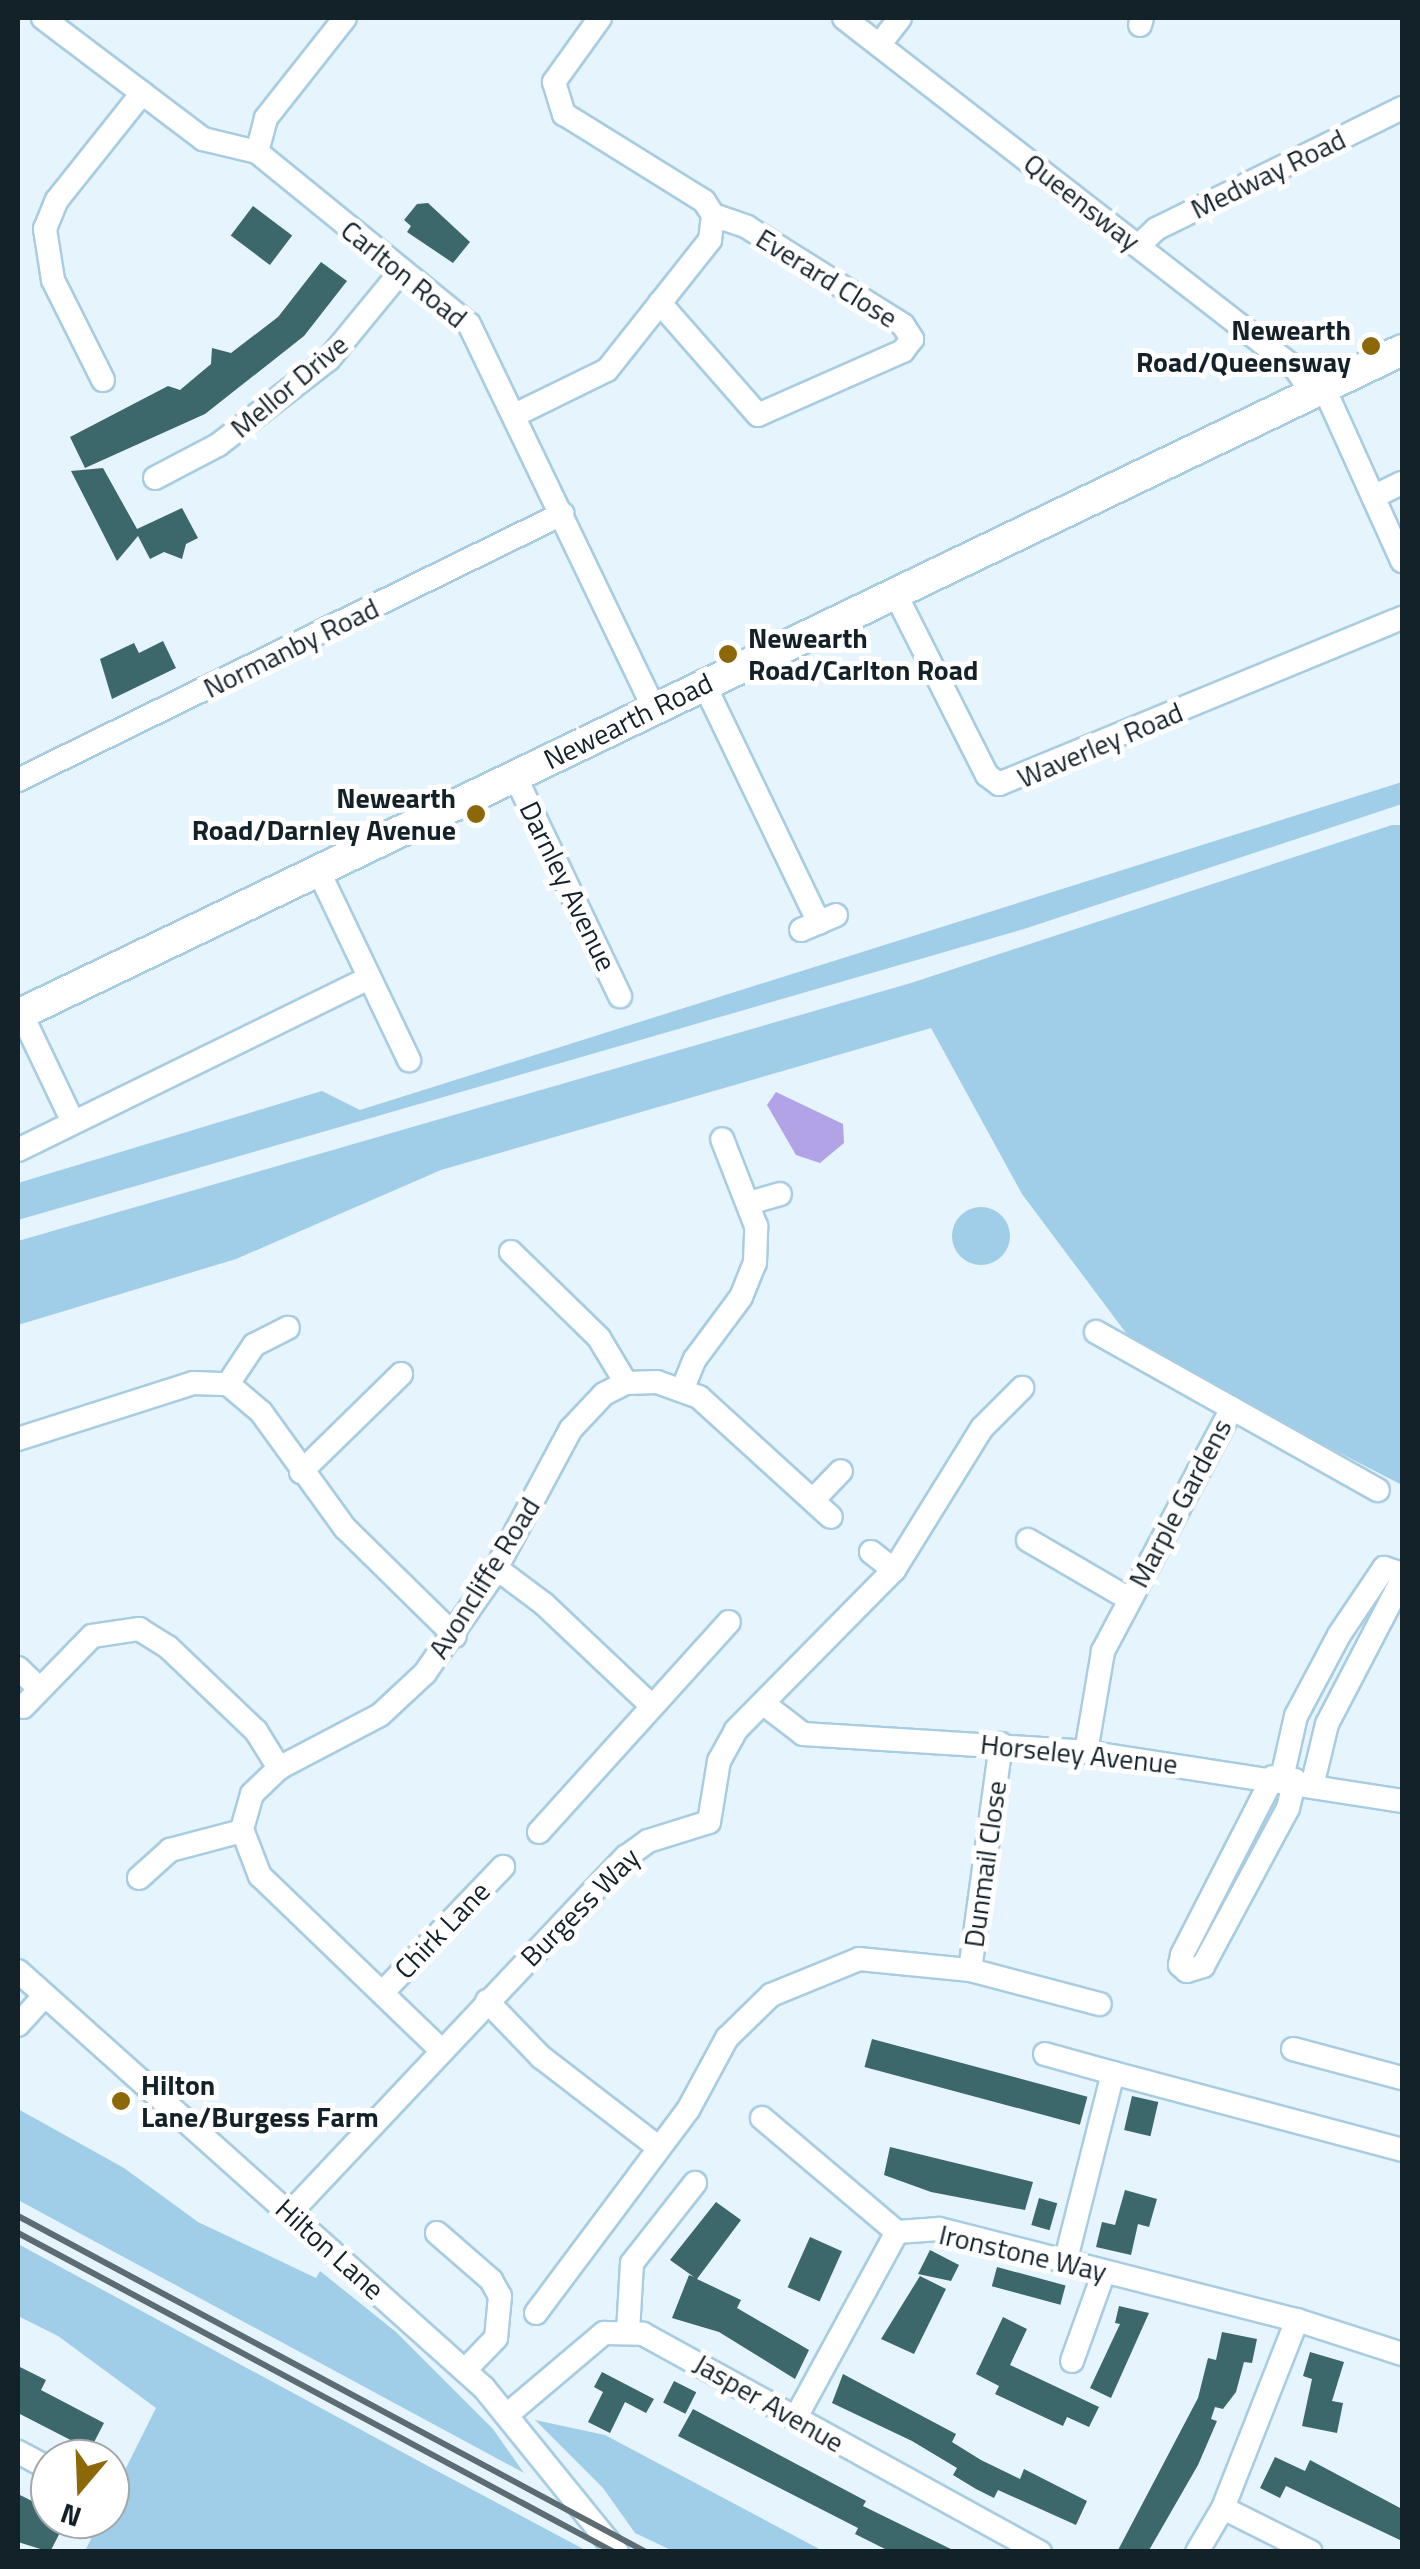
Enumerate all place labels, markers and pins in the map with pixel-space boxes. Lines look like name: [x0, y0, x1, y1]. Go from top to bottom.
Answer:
place label: Newearth Road/Queensway: [1136, 313, 1351, 379]
marker: Newearth Road/Queensway: [1360, 335, 1382, 357]
place label: Newearth Road/Carlton Road: [748, 621, 978, 687]
marker: Newearth Road/Carlton Road: [717, 643, 739, 665]
place label: Newearth Road/Darnley Avenue: [192, 781, 456, 847]
marker: Newearth Road/Darnley Avenue: [465, 803, 487, 825]
place label: Hilton Lane/Burgess Farm: [141, 2068, 379, 2134]
marker: Hilton Lane/Burgess Farm: [110, 2090, 132, 2112]

